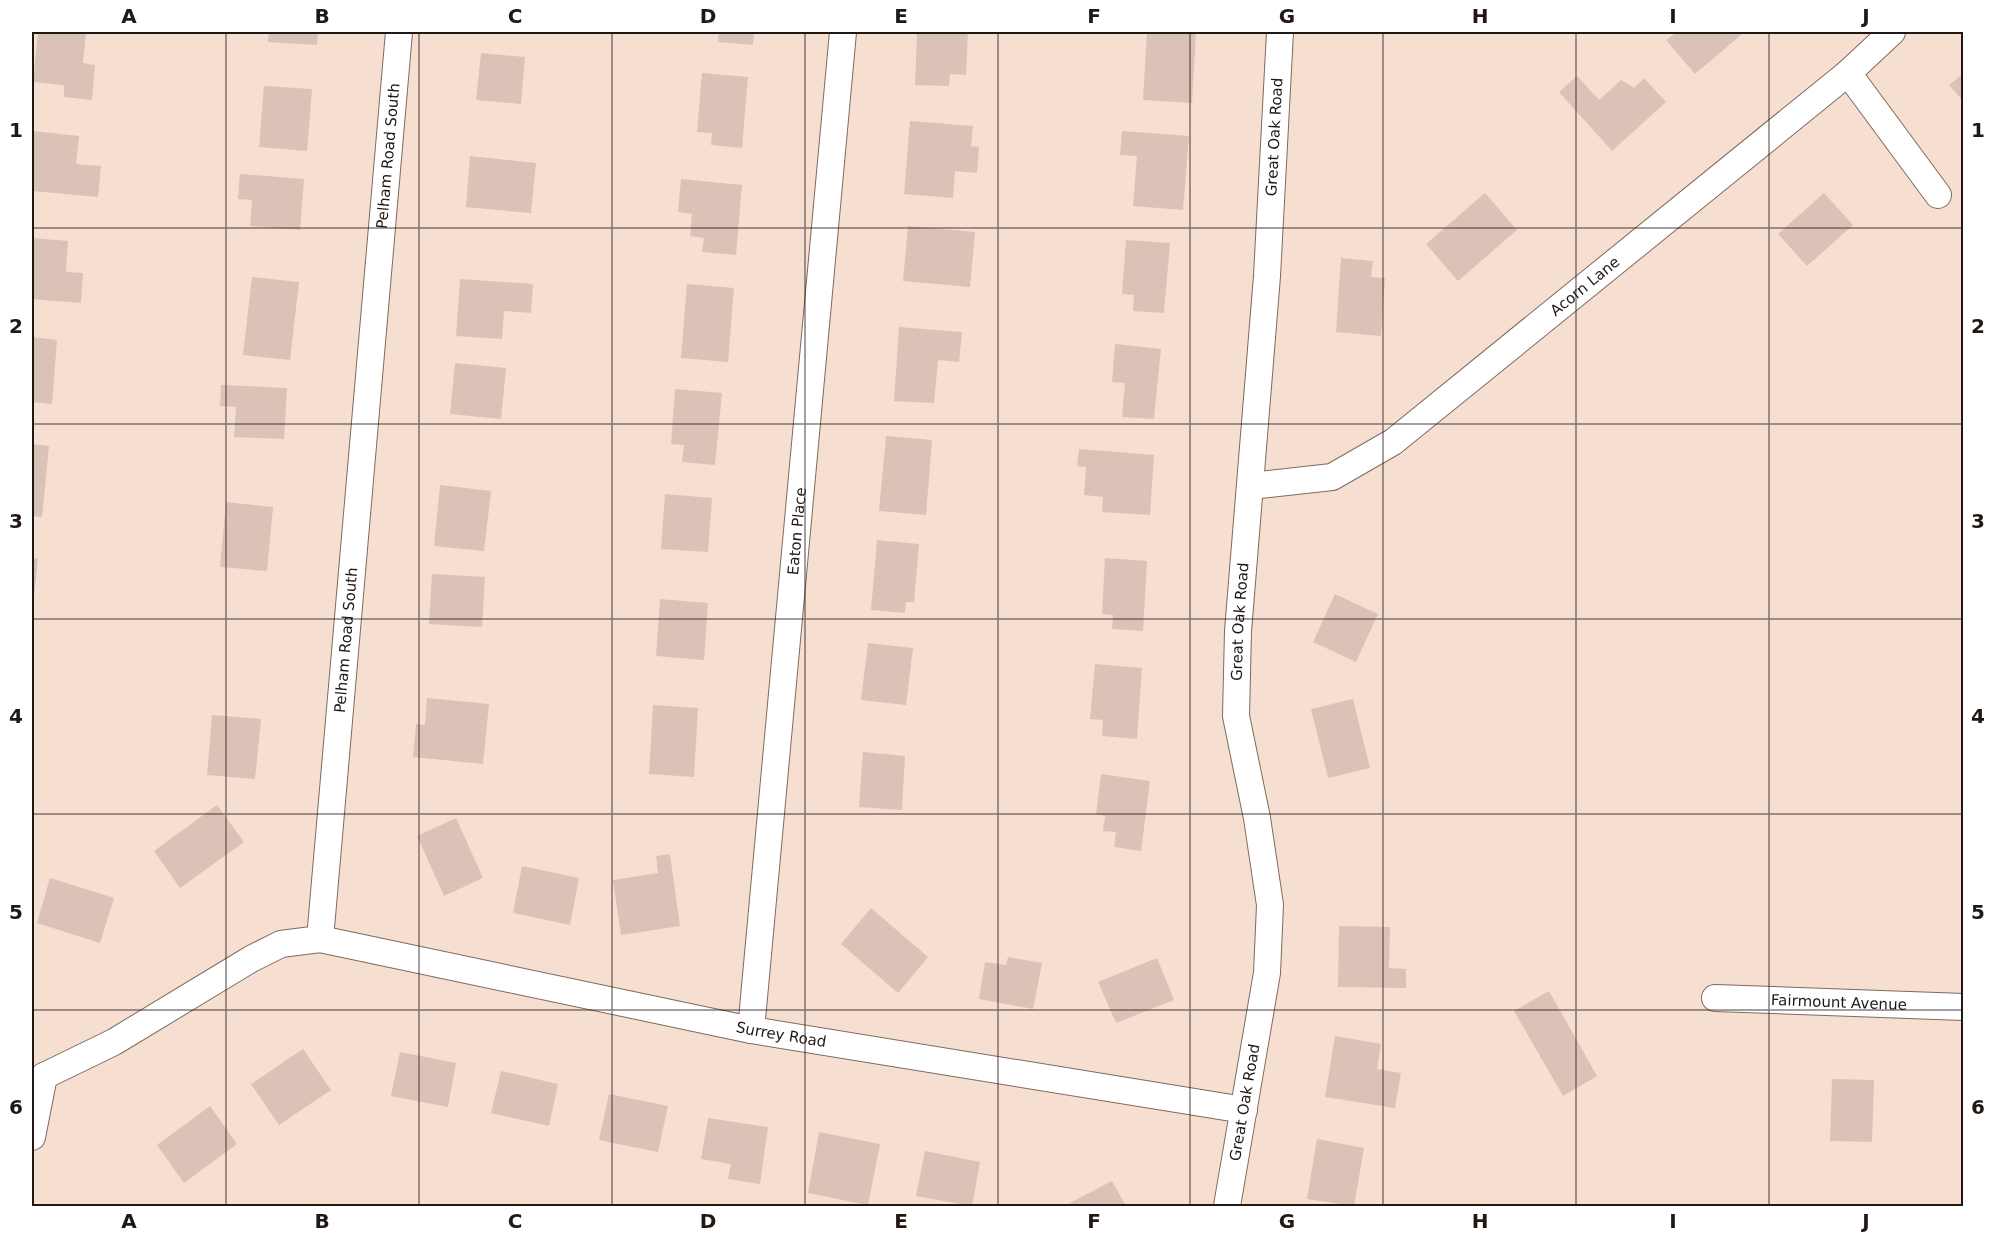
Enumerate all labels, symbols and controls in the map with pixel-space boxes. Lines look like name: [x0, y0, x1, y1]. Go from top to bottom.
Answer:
text: A: [121, 4, 137, 28]
text: B: [314, 4, 330, 28]
text: C: [508, 4, 522, 28]
text: D: [700, 4, 716, 28]
text: E: [894, 4, 908, 28]
text: F: [1087, 4, 1101, 28]
text: G: [1279, 4, 1295, 28]
text: H: [1472, 4, 1488, 28]
text: I: [1669, 4, 1677, 28]
text: J: [1860, 4, 1870, 28]
street label: Great Oak Road: [1262, 77, 1287, 197]
street label: Pelham Road South: [373, 82, 404, 230]
text: 1: [9, 118, 23, 142]
text: 1: [1971, 118, 1985, 142]
street label: Acorn Lane: [1547, 253, 1623, 320]
text: 2: [9, 314, 23, 338]
text: 2: [1971, 314, 1985, 338]
street label: Eaton Place: [784, 486, 810, 576]
text: 3: [9, 509, 23, 533]
text: 3: [1971, 509, 1985, 533]
street label: Great Oak Road: [1228, 562, 1253, 681]
street label: Pelham Road South: [331, 567, 361, 714]
text: 4: [9, 704, 23, 728]
text: 4: [1971, 704, 1985, 728]
text: 5: [9, 900, 23, 924]
text: 5: [1971, 900, 1985, 924]
street label: Fairmount Avenue: [1771, 991, 1907, 1014]
street label: Surrey Road: [734, 1018, 828, 1051]
street label: Great Oak Road: [1226, 1042, 1264, 1163]
text: 6: [9, 1095, 23, 1119]
text: 6: [1971, 1095, 1985, 1119]
text: A: [121, 1209, 137, 1233]
text: B: [314, 1209, 330, 1233]
text: C: [508, 1209, 522, 1233]
text: D: [700, 1209, 716, 1233]
text: E: [894, 1209, 908, 1233]
text: F: [1087, 1209, 1101, 1233]
text: G: [1279, 1209, 1295, 1233]
text: H: [1472, 1209, 1488, 1233]
text: I: [1669, 1209, 1677, 1233]
text: J: [1860, 1209, 1870, 1233]

